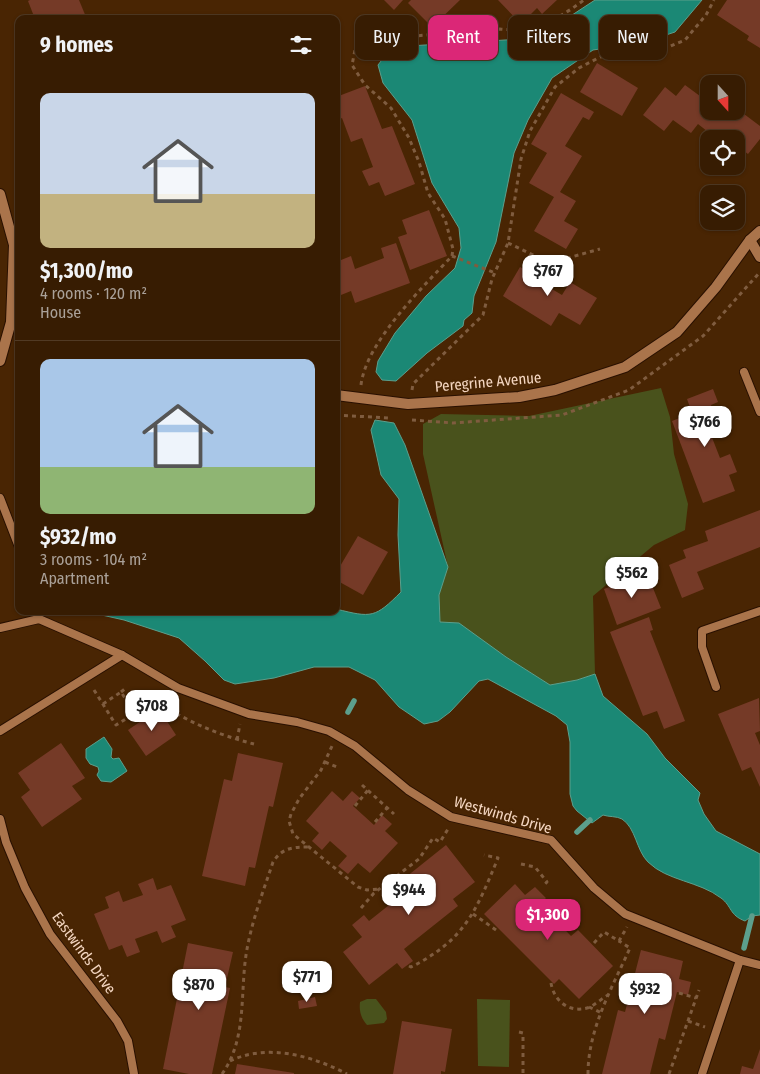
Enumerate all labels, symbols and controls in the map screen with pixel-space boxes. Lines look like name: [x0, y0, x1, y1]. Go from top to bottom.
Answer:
chip: Buy: [355, 15, 418, 60]
chip: Rent: [428, 15, 498, 60]
chip: Filters: [508, 15, 589, 60]
chip: New: [599, 15, 667, 60]
icon: filters: [287, 31, 315, 59]
text: 9 homes: [40, 32, 113, 58]
north arrow: [700, 75, 745, 120]
map controls: [700, 75, 745, 230]
icon: home: [133, 126, 223, 216]
button: locate: [700, 130, 745, 175]
button: layers: [700, 185, 745, 230]
pin: $767: [518, 254, 578, 297]
text: $1,300/mo: [40, 258, 133, 284]
text: $767: [533, 261, 563, 280]
text: 4 rooms · 120 m²: [40, 284, 147, 303]
text: House: [40, 303, 81, 322]
street label: Peregrine Avenue: [434, 368, 542, 396]
icon: home: [133, 391, 223, 481]
pin: $766: [675, 406, 735, 448]
text: $766: [690, 412, 721, 431]
text: $932/mo: [40, 524, 116, 550]
text: 3 rooms · 104 m²: [40, 550, 147, 569]
pin: $562: [602, 556, 662, 599]
text: $562: [616, 563, 648, 582]
text: Apartment: [40, 569, 109, 588]
pin: $708: [122, 690, 182, 732]
text: $708: [136, 696, 168, 715]
street label: Westwinds Drive: [452, 792, 554, 838]
pin: $944: [379, 874, 439, 916]
text: $944: [393, 880, 425, 899]
pin: $1,300: [507, 898, 589, 941]
text: $1,300: [526, 905, 570, 924]
street label: Eastwinds Drive: [48, 909, 120, 997]
pin: $771: [277, 960, 337, 1003]
text: $771: [293, 967, 321, 986]
pin: $870: [169, 968, 229, 1011]
pin: $932: [615, 972, 675, 1015]
text: $870: [183, 975, 215, 994]
text: $932: [630, 979, 660, 998]

